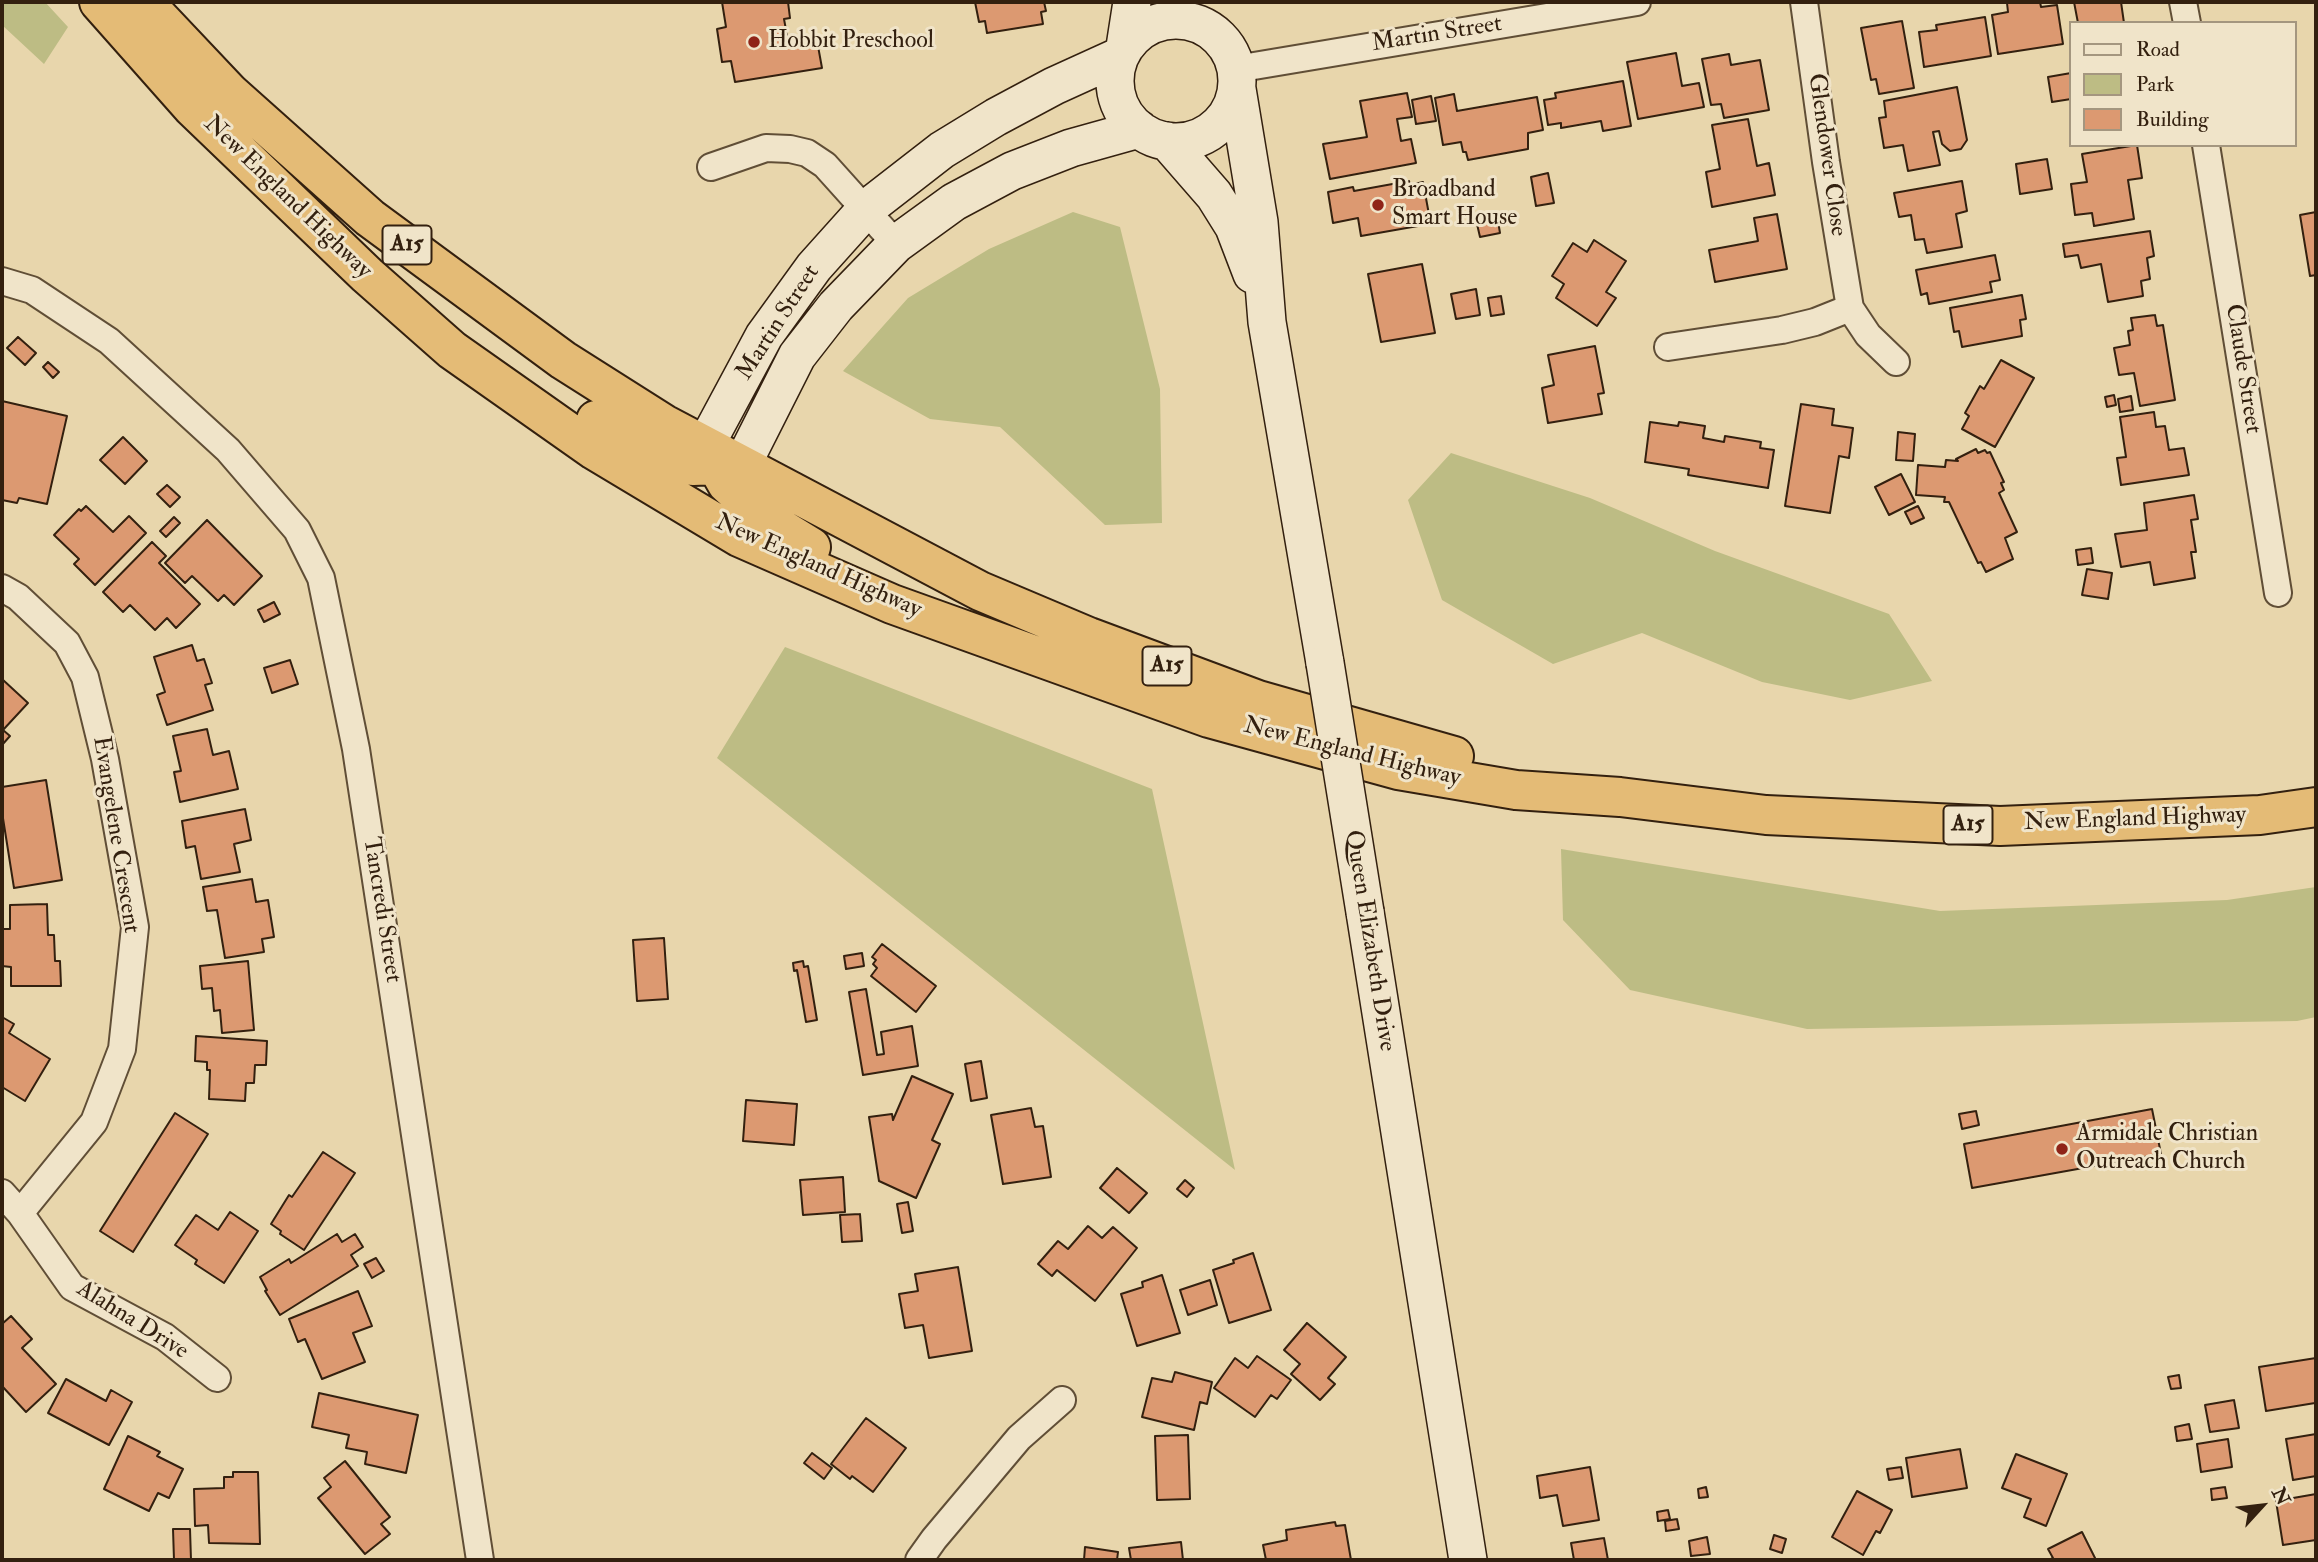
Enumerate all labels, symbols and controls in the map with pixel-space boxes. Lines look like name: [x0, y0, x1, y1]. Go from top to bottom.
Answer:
street label: Martin Street: [1370, 11, 1504, 59]
legend: [2070, 21, 2297, 147]
place label: Hobbit Preschool: [768, 28, 934, 56]
marker: Hobbit Preschool: [746, 34, 762, 50]
text: Road: [2136, 36, 2180, 63]
text: Park: [2136, 71, 2174, 98]
street label: Glendower Close: [1800, 72, 1852, 238]
text: Building: [2136, 106, 2209, 133]
street label: New England Highway: [197, 110, 377, 286]
place label: Broadband Smart House: [1392, 177, 1517, 233]
marker: Broadband Smart House: [1370, 197, 1386, 213]
road number: A15: [382, 226, 432, 264]
street label: Martin Street: [731, 260, 827, 386]
street label: Claude Street: [2218, 302, 2266, 436]
street label: New England Highway: [710, 509, 926, 625]
road number: A15: [1142, 646, 1192, 686]
street label: New England Highway: [1241, 712, 1463, 794]
street label: Evangelene Crescent: [85, 735, 145, 935]
street label: New England Highway: [2023, 802, 2247, 838]
road number: A15: [1944, 806, 1993, 845]
street label: Queen Elizabeth Drive: [1337, 828, 1401, 1054]
street label: Tancredi Street: [355, 835, 407, 985]
place label: Armidale Christian Outreach Church: [2076, 1121, 2258, 1177]
marker: Armidale Christian Outreach Church: [2054, 1141, 2070, 1157]
street label: Alahna Drive: [71, 1275, 193, 1367]
north arrow: [2227, 1471, 2297, 1541]
text: N: [2266, 1483, 2295, 1509]

